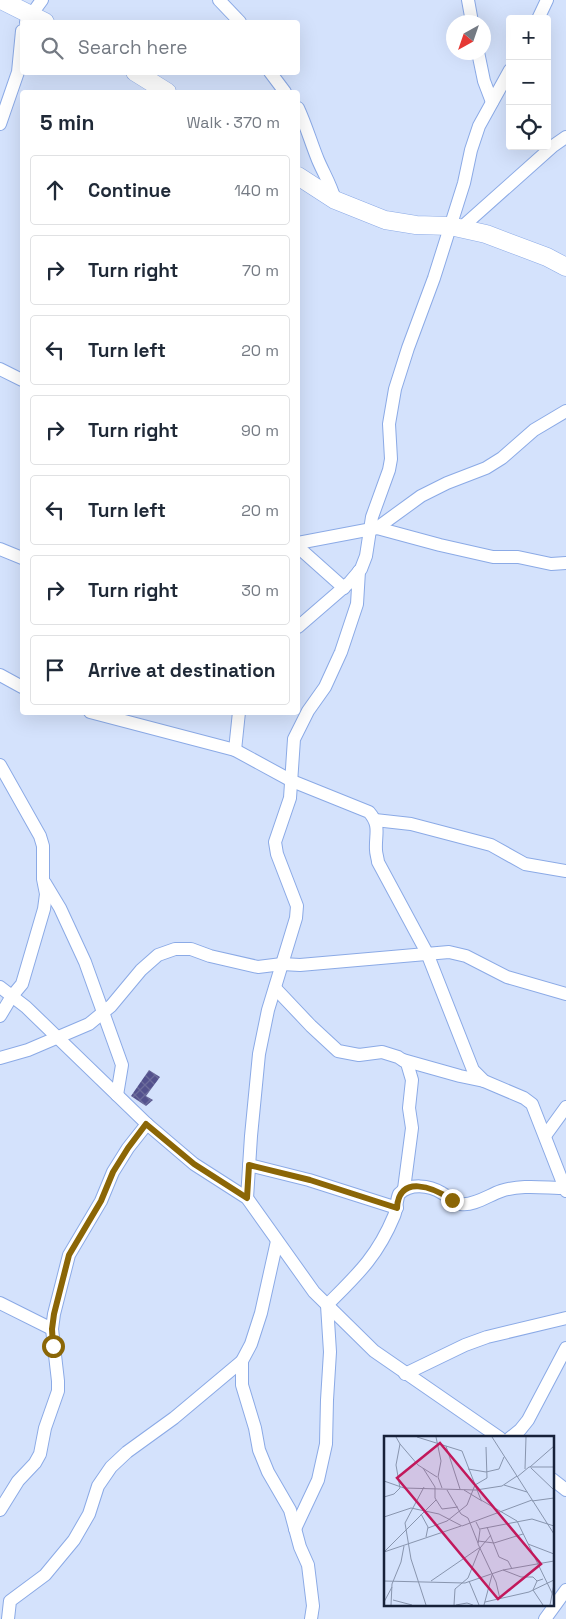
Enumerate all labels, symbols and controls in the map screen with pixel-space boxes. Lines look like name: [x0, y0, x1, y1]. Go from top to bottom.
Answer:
north arrow: [446, 15, 491, 60]
map controls: [506, 15, 551, 150]
button: +: [506, 15, 551, 60]
search box: [20, 20, 300, 75]
icon: search: [38, 34, 66, 62]
text: Search here: [78, 35, 188, 60]
button: −: [506, 60, 551, 105]
button: locate: [506, 105, 551, 150]
text: 5 min: [40, 109, 94, 136]
text: Walk · 370 m: [187, 112, 280, 133]
icon: ahead: [41, 176, 69, 204]
text: Continue: [88, 178, 171, 203]
text: 140 m: [234, 180, 279, 201]
icon: right: [41, 256, 69, 284]
text: Turn right: [88, 258, 178, 283]
text: 70 m: [242, 260, 279, 281]
icon: left: [41, 336, 69, 364]
text: Turn left: [88, 338, 166, 363]
text: 20 m: [241, 340, 279, 361]
icon: right: [41, 416, 69, 444]
text: Turn right: [88, 418, 178, 443]
text: 90 m: [241, 420, 279, 441]
icon: left: [41, 496, 69, 524]
text: Turn left: [88, 498, 166, 523]
text: 20 m: [241, 500, 279, 521]
icon: right: [41, 576, 69, 604]
text: Turn right: [88, 578, 178, 603]
text: 30 m: [241, 580, 279, 601]
icon: arrive: [41, 656, 69, 684]
text: Arrive at destination: [88, 658, 276, 683]
route end: [441, 1189, 464, 1212]
route start: [42, 1335, 65, 1358]
inset map: [384, 1436, 554, 1606]

